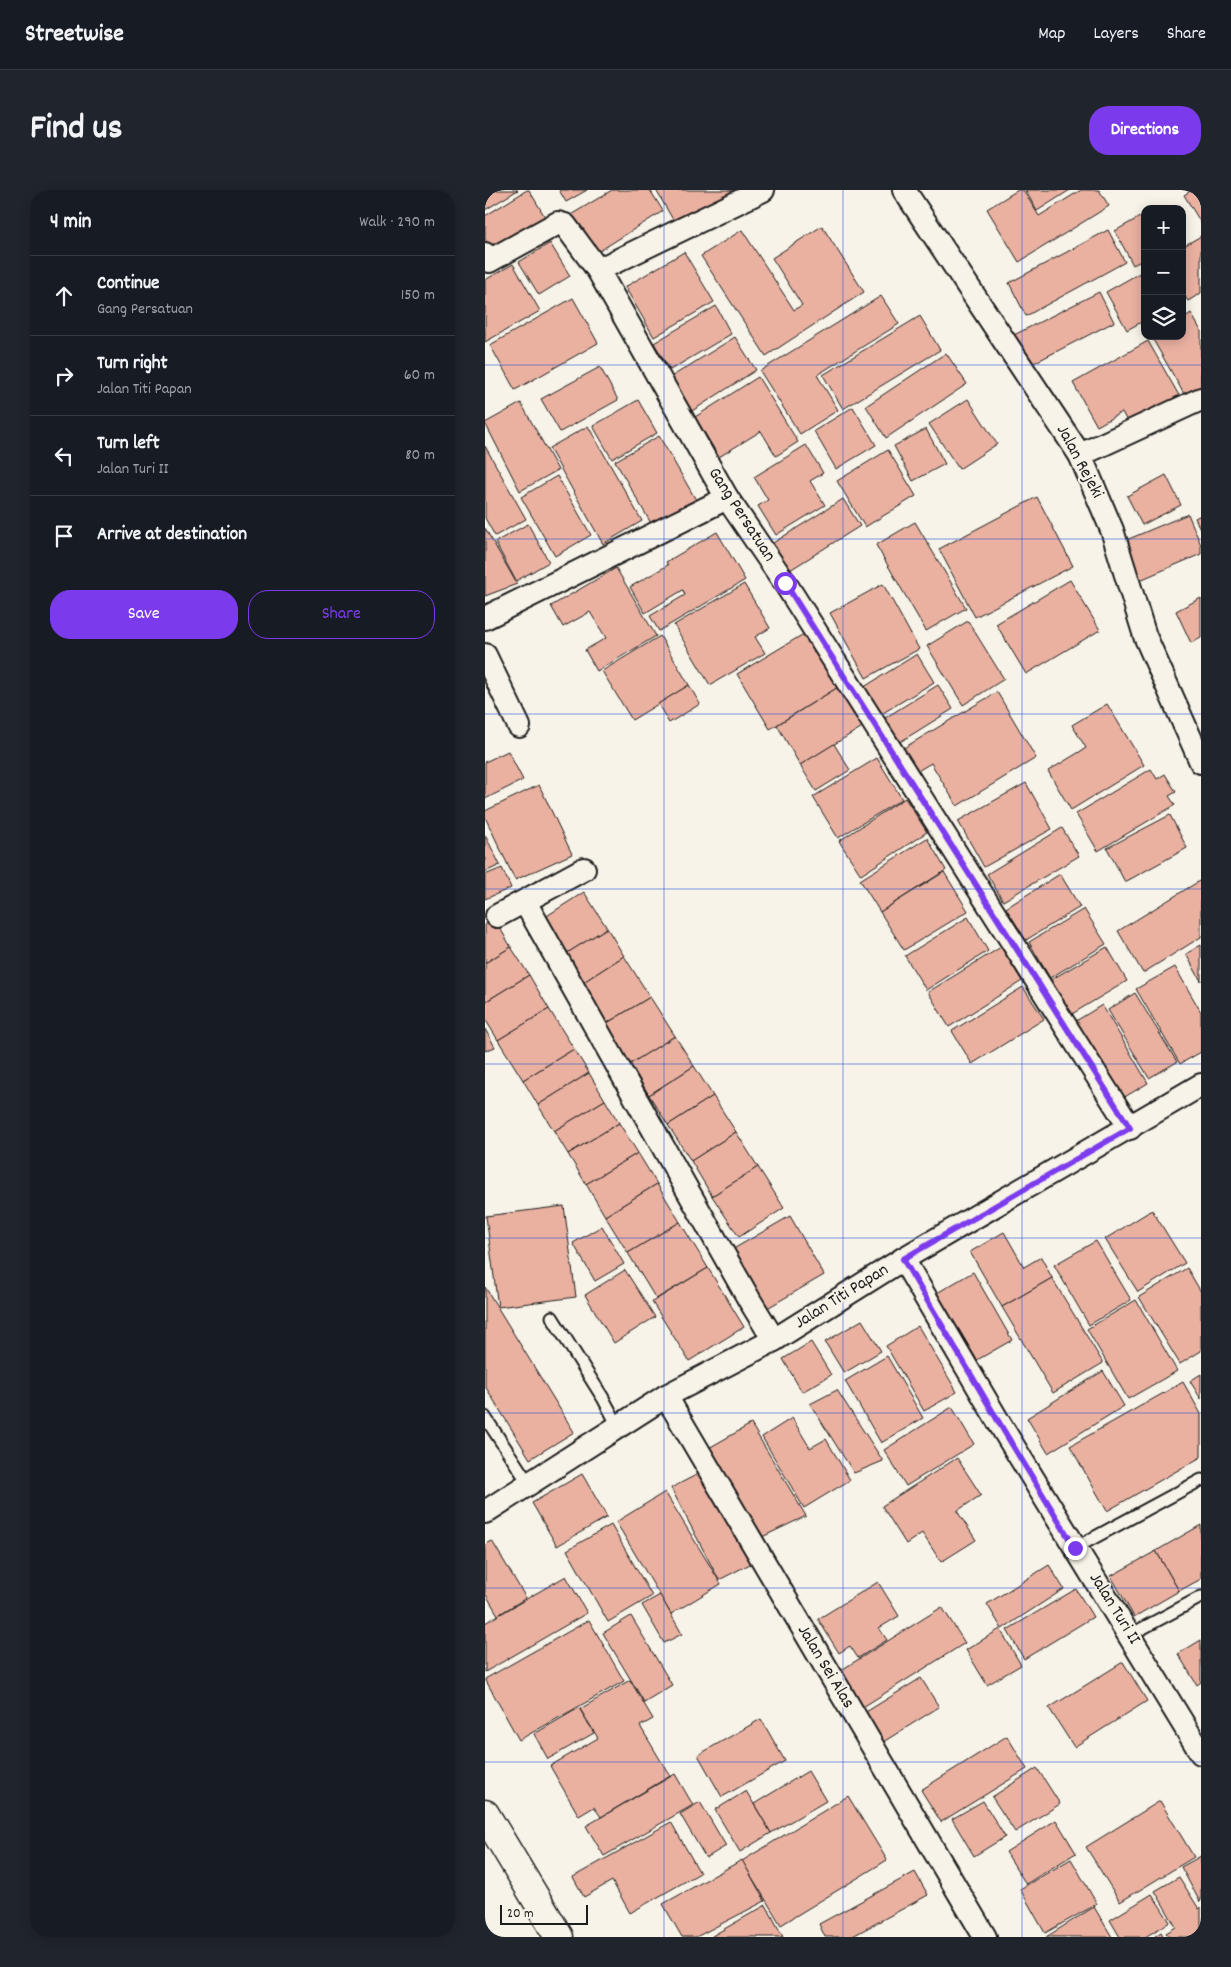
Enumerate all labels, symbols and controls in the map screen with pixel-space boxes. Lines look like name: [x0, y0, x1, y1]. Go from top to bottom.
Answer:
text: Streetwise: [25, 18, 124, 52]
text: Map: [1038, 22, 1065, 47]
text: Layers: [1093, 22, 1139, 47]
text: Share: [1167, 22, 1206, 47]
text: Find us: [30, 105, 122, 155]
button: Directions: [1089, 106, 1201, 155]
map controls: [1141, 205, 1186, 340]
button: +: [1141, 205, 1186, 250]
text: 4 min: [50, 208, 92, 238]
text: Walk · 290 m: [359, 211, 435, 234]
button: −: [1141, 250, 1186, 295]
text: Continue: [97, 271, 159, 298]
icon: ahead: [50, 282, 78, 310]
text: 150 m: [401, 284, 435, 307]
button: layers: [1141, 295, 1186, 340]
text: Gang Persatuan: [97, 298, 193, 321]
text: Turn right: [97, 351, 168, 378]
icon: right: [50, 362, 78, 390]
text: 60 m: [404, 364, 435, 387]
text: Jalan Titi Papan: [97, 378, 192, 401]
street label: Jalan Rejeki: [1049, 421, 1109, 503]
text: Turn left: [97, 431, 160, 458]
icon: left: [50, 442, 78, 470]
text: 80 m: [405, 444, 435, 467]
text: Jalan Turi II: [97, 458, 168, 481]
street label: Gang Persatuan: [701, 463, 781, 567]
icon: arrive: [50, 522, 78, 550]
text: Arrive at destination: [97, 522, 247, 549]
route start: [774, 572, 797, 595]
button: Save: [50, 590, 238, 639]
button: Share: [248, 590, 435, 639]
street label: Jalan Titi Papan: [790, 1258, 894, 1336]
route end: [1064, 1537, 1087, 1560]
street label: Jalan Turi II: [1082, 1568, 1146, 1650]
street label: Jalan Sei Alas: [790, 1620, 860, 1714]
scale bar: [500, 1902, 587, 1925]
text: 20 m: [507, 1904, 534, 1924]

